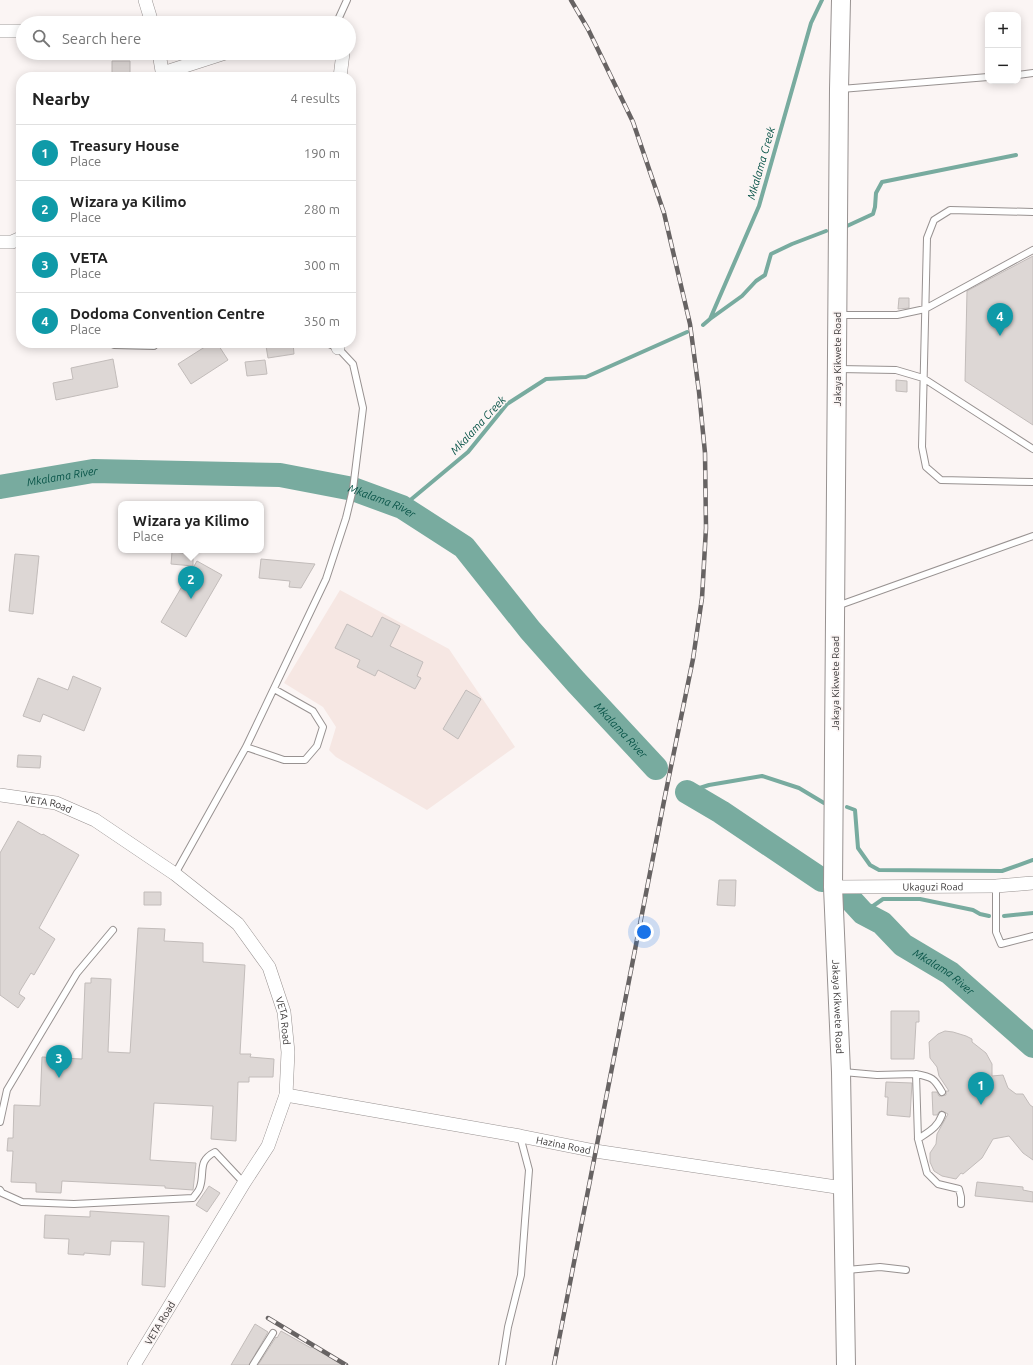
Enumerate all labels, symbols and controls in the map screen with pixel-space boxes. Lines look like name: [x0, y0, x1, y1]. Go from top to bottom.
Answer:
map controls: [985, 12, 1021, 84]
button: +: [985, 12, 1021, 48]
search box: [16, 16, 356, 60]
icon: search: [30, 27, 52, 49]
text: Search here: [62, 30, 141, 47]
button: −: [985, 48, 1021, 84]
text: Nearby: [32, 89, 90, 108]
text: 4 results: [290, 91, 340, 105]
water label: Mkalama Creek: [745, 125, 777, 201]
text: Treasury House: [70, 137, 179, 154]
text: 1: [41, 146, 49, 160]
text: 190 m: [304, 146, 340, 160]
text: Place: [70, 154, 101, 168]
text: Wizara ya Kilimo: [70, 193, 187, 210]
text: 2: [41, 202, 49, 216]
text: 280 m: [304, 202, 340, 216]
text: Place: [70, 210, 101, 224]
text: VETA: [70, 249, 108, 266]
text: 3: [41, 258, 49, 272]
text: 300 m: [304, 258, 340, 272]
text: Place: [70, 266, 101, 280]
pin: 4: [987, 303, 1013, 336]
text: Dodoma Convention Centre: [70, 305, 265, 322]
street label: Jakaya Kikwete Road: [832, 312, 843, 406]
text: 4: [41, 314, 49, 328]
text: 350 m: [304, 314, 340, 328]
text: Place: [70, 322, 101, 336]
water label: Mkalama Creek: [448, 393, 508, 457]
water label: Mkalama River: [26, 465, 98, 488]
water label: Mkalama River: [347, 482, 418, 521]
popup: [118, 501, 264, 553]
text: Wizara ya Kilimo: [133, 512, 249, 529]
text: Place: [133, 529, 164, 543]
pin: 2: [178, 566, 204, 599]
street label: Jakaya Kikwete Road: [830, 636, 841, 730]
water label: Mkalama River: [592, 700, 650, 761]
street label: VETA Road: [24, 793, 74, 815]
street label: Ukaguzi Road: [903, 881, 964, 892]
your location: [634, 922, 654, 942]
water label: Mkalama River: [911, 946, 977, 998]
street label: Jakaya Kikwete Road: [831, 959, 846, 1054]
street label: VETA Road: [274, 995, 293, 1045]
pin: 3: [46, 1045, 72, 1078]
pin: 1: [968, 1072, 994, 1105]
street label: Hazina Road: [535, 1134, 592, 1156]
street label: VETA Road: [143, 1299, 177, 1347]

